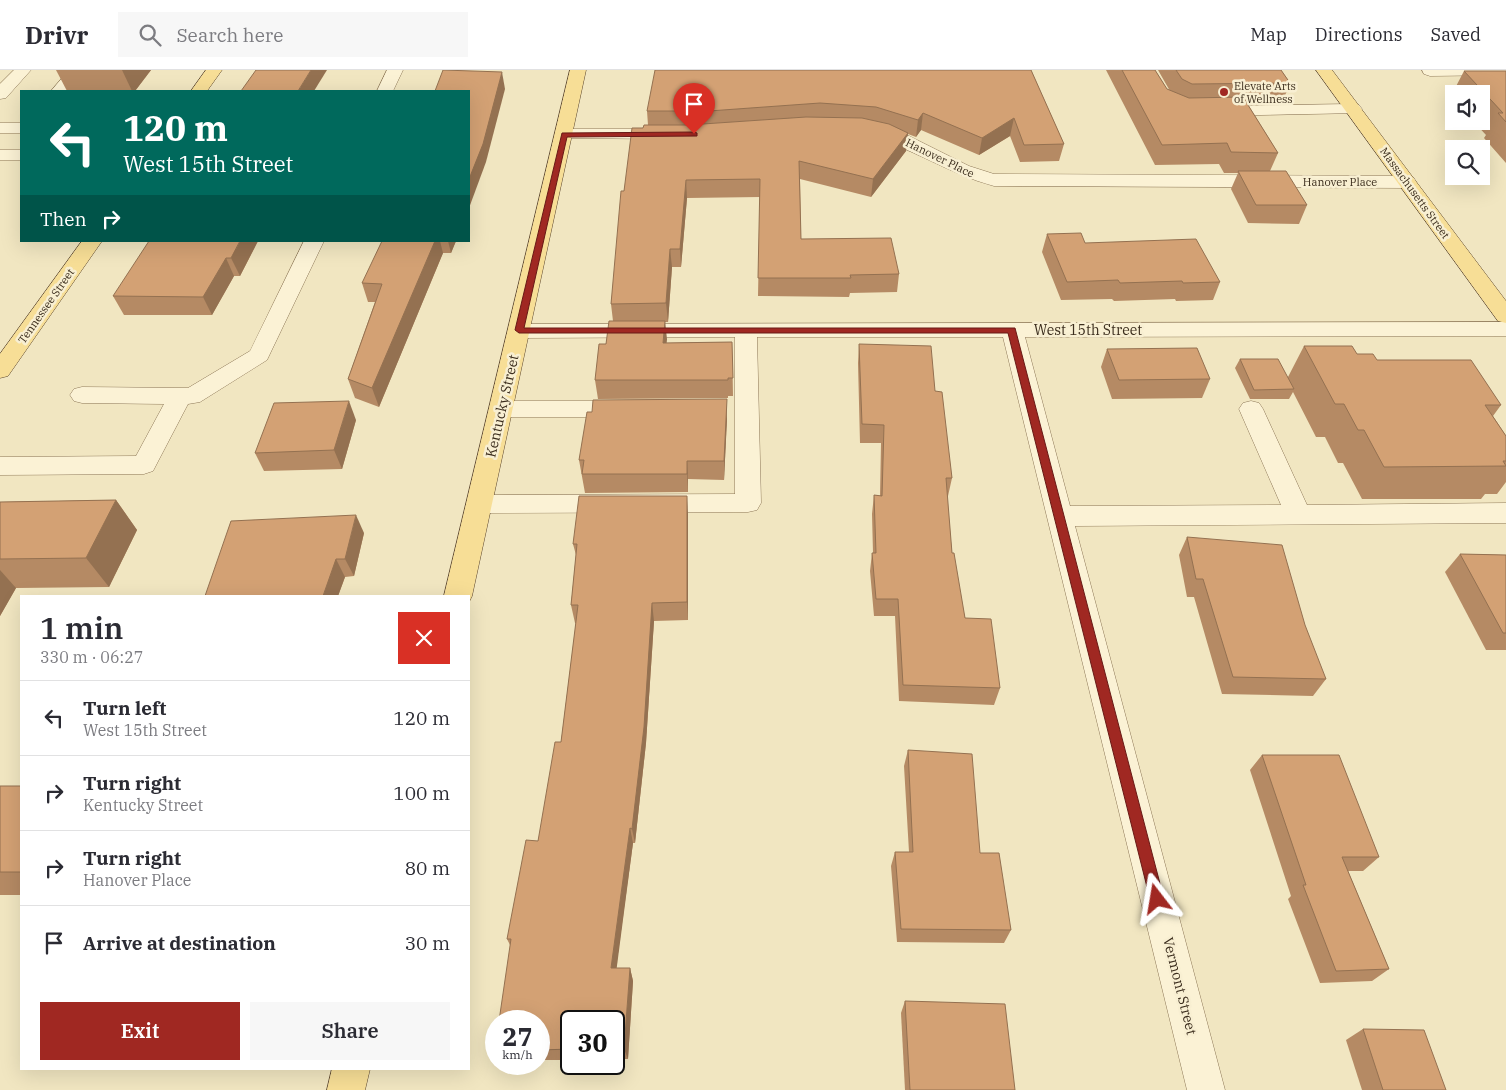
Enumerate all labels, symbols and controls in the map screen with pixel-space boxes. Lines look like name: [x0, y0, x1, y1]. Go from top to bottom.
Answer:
search box: [118, 12, 468, 57]
text: Drivr: [25, 19, 88, 51]
icon: search: [136, 21, 164, 49]
text: Search here: [176, 23, 283, 47]
text: Map: [1250, 23, 1287, 46]
text: Directions: [1315, 23, 1403, 46]
text: Saved: [1431, 23, 1481, 46]
place label: Elevate Arts of Wellness: [1234, 79, 1296, 106]
pin: [673, 83, 715, 134]
map controls: [1445, 85, 1490, 185]
button: sound: [1445, 85, 1490, 130]
marker: Elevate Arts of Wellness: [1218, 86, 1230, 98]
icon: arrive: [680, 90, 708, 118]
text: 120 m: [123, 105, 228, 151]
icon: left: [40, 110, 105, 175]
street label: Hanover Place: [903, 135, 977, 181]
button: search: [1445, 140, 1490, 185]
street label: Massachusetts Street: [1377, 145, 1453, 241]
text: West 15th Street: [123, 149, 293, 178]
street label: Hanover Place: [1303, 175, 1377, 189]
icon: right: [97, 205, 125, 233]
text: Then: [40, 207, 87, 231]
street label: Tennessee Street: [15, 266, 77, 346]
street label: West 15th Street: [1034, 321, 1142, 339]
street label: Kentucky Street: [481, 353, 523, 459]
text: 1 min: [40, 608, 123, 647]
button: close: [398, 612, 450, 664]
text: 330 m · 06:27: [40, 647, 143, 667]
text: Turn left: [83, 696, 166, 720]
icon: left: [40, 704, 68, 732]
text: 120 m: [393, 706, 450, 730]
text: West 15th Street: [83, 720, 207, 740]
text: Turn right: [83, 771, 181, 795]
icon: right: [40, 779, 68, 807]
text: 100 m: [393, 781, 450, 805]
text: Kentucky Street: [83, 795, 203, 815]
text: Turn right: [83, 846, 181, 870]
icon: right: [40, 854, 68, 882]
text: 80 m: [405, 856, 450, 880]
text: Hanover Place: [83, 870, 191, 890]
position arrow: [1130, 872, 1182, 924]
icon: arrive: [40, 929, 68, 957]
text: Arrive at destination: [83, 931, 276, 955]
text: 30 m: [405, 931, 450, 955]
street label: Vermont Street: [1159, 935, 1201, 1037]
button: Exit: [40, 1002, 240, 1060]
button: Share: [250, 1002, 450, 1060]
speed limit sign: 30: [560, 1010, 625, 1075]
text: 27: [502, 1020, 533, 1053]
text: km/h: [502, 1047, 533, 1062]

